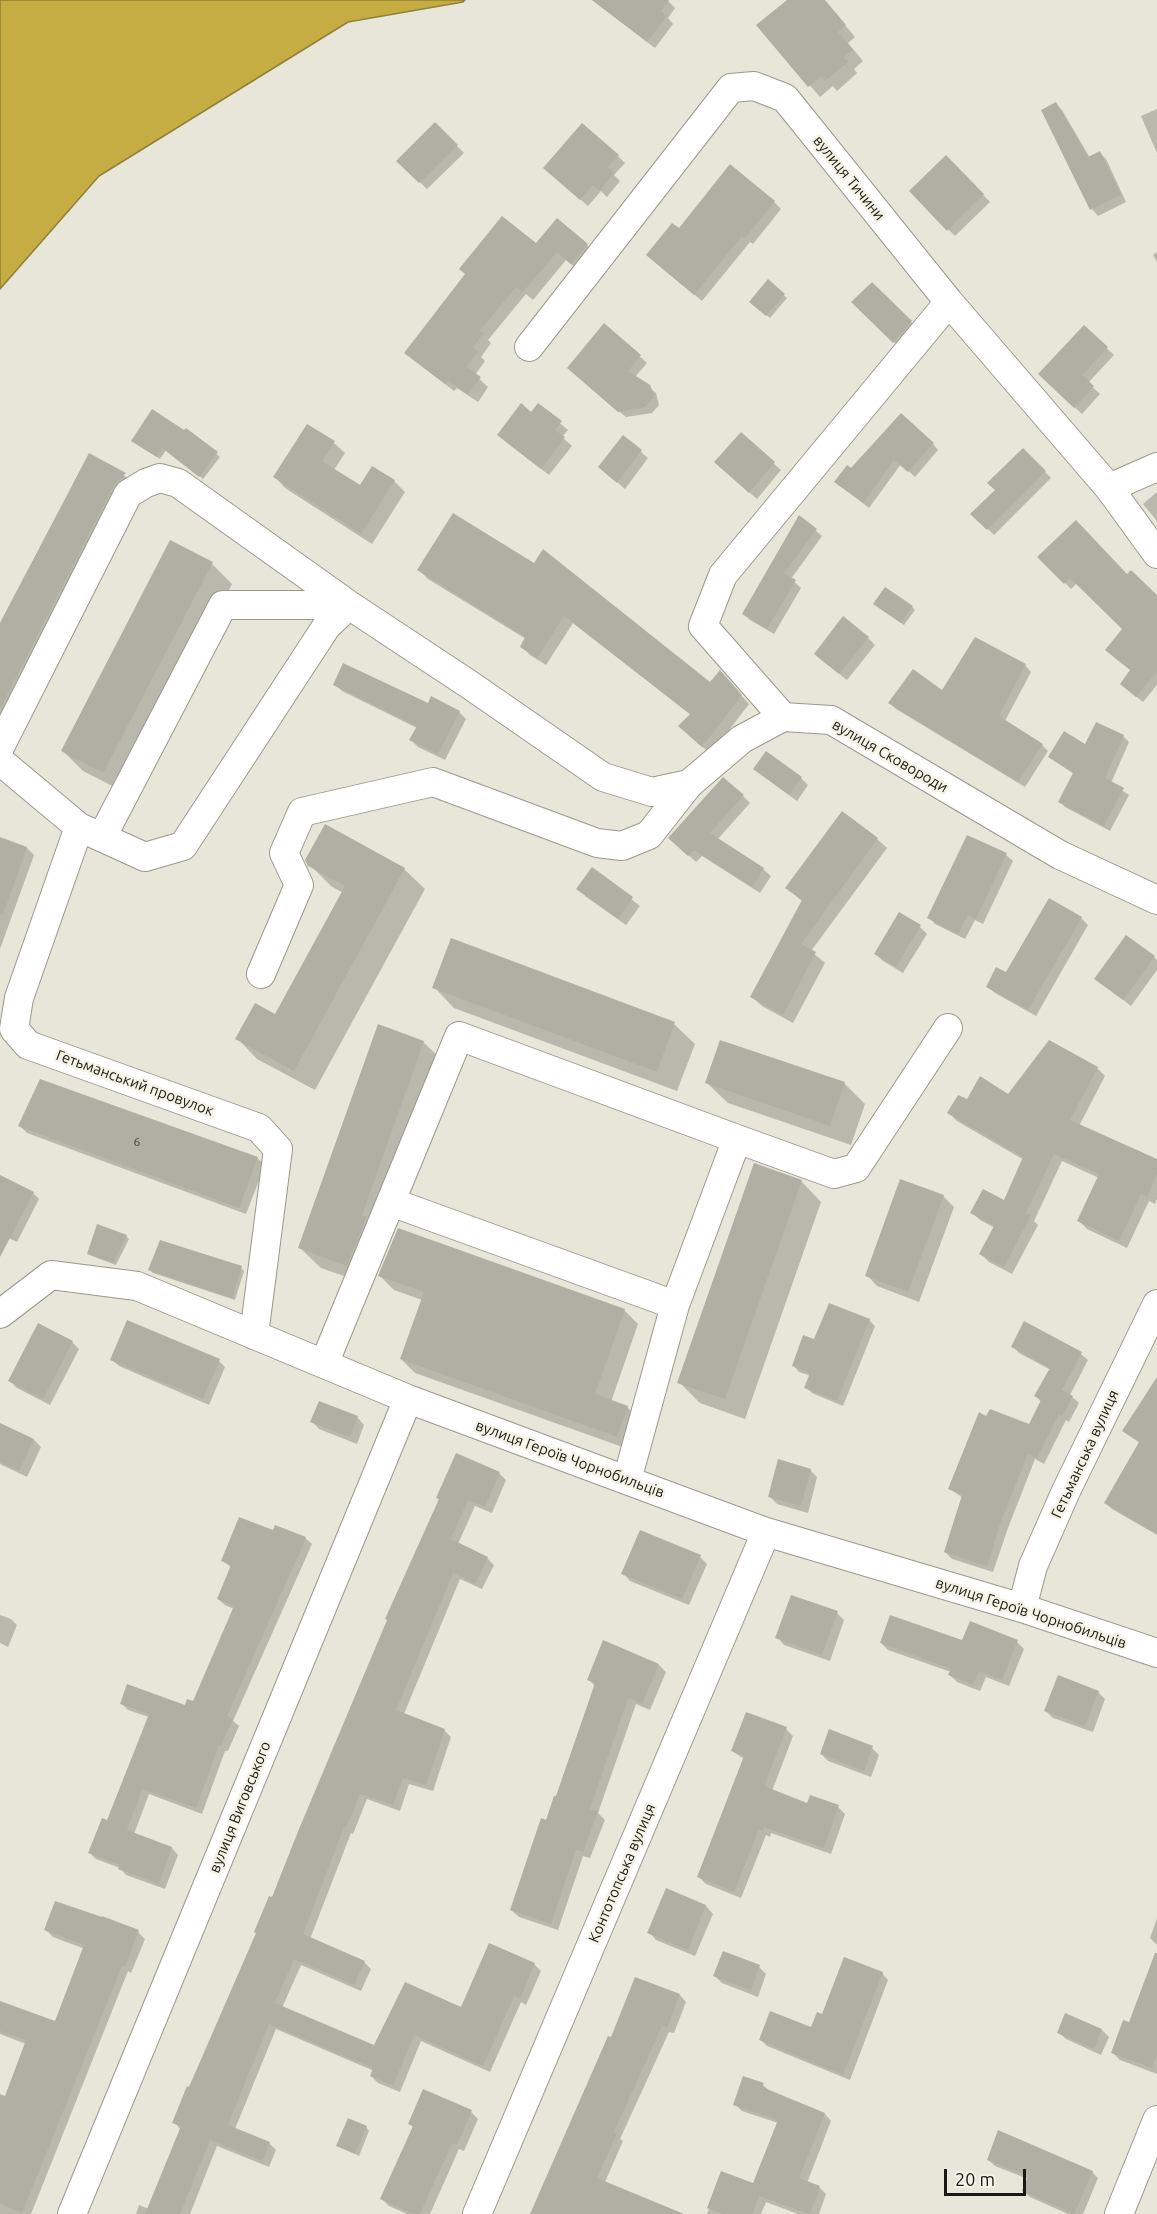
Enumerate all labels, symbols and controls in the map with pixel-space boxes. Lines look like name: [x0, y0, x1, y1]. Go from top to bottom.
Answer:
street label: вулиця Тичини: [809, 132, 889, 224]
street label: вулиця Сковороди: [829, 716, 951, 796]
street label: Гетьманський провулок: [54, 1046, 216, 1120]
house number: 6: [134, 1135, 140, 1149]
street label: Гетьманська вулиця: [1047, 1387, 1123, 1521]
street label: вулиця Героїв Чорнобильців: [473, 1416, 667, 1502]
street label: вулиця Героїв Чорнобильців: [933, 1574, 1129, 1652]
street label: вулиця Виговського: [205, 1739, 275, 1875]
street label: Контотопська вулиця: [585, 1801, 659, 1945]
scale bar: [947, 2157, 1030, 2195]
text: 20 m: [955, 2169, 995, 2189]

